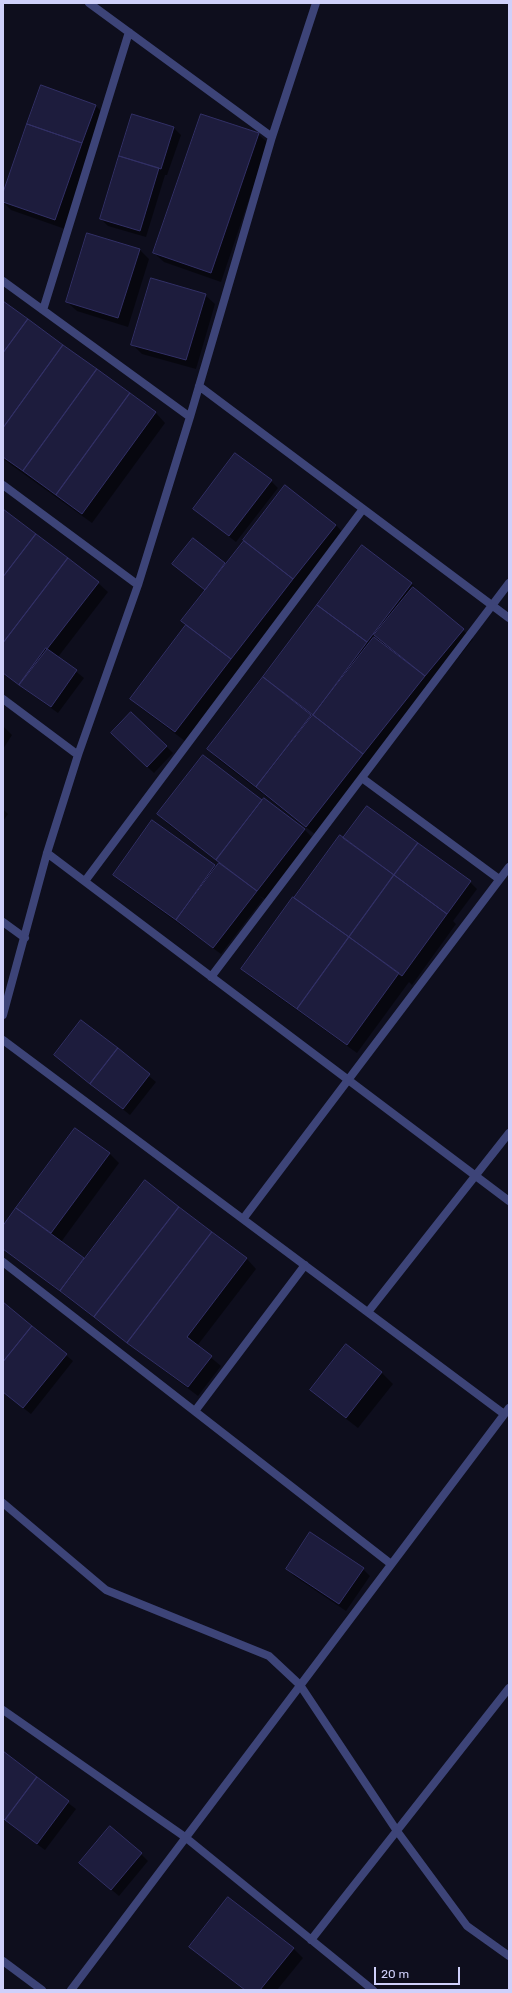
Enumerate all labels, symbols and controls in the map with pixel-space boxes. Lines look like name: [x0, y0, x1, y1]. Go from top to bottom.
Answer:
scale bar: [376, 1959, 462, 1985]
text: 20 m: [381, 1967, 409, 1981]

